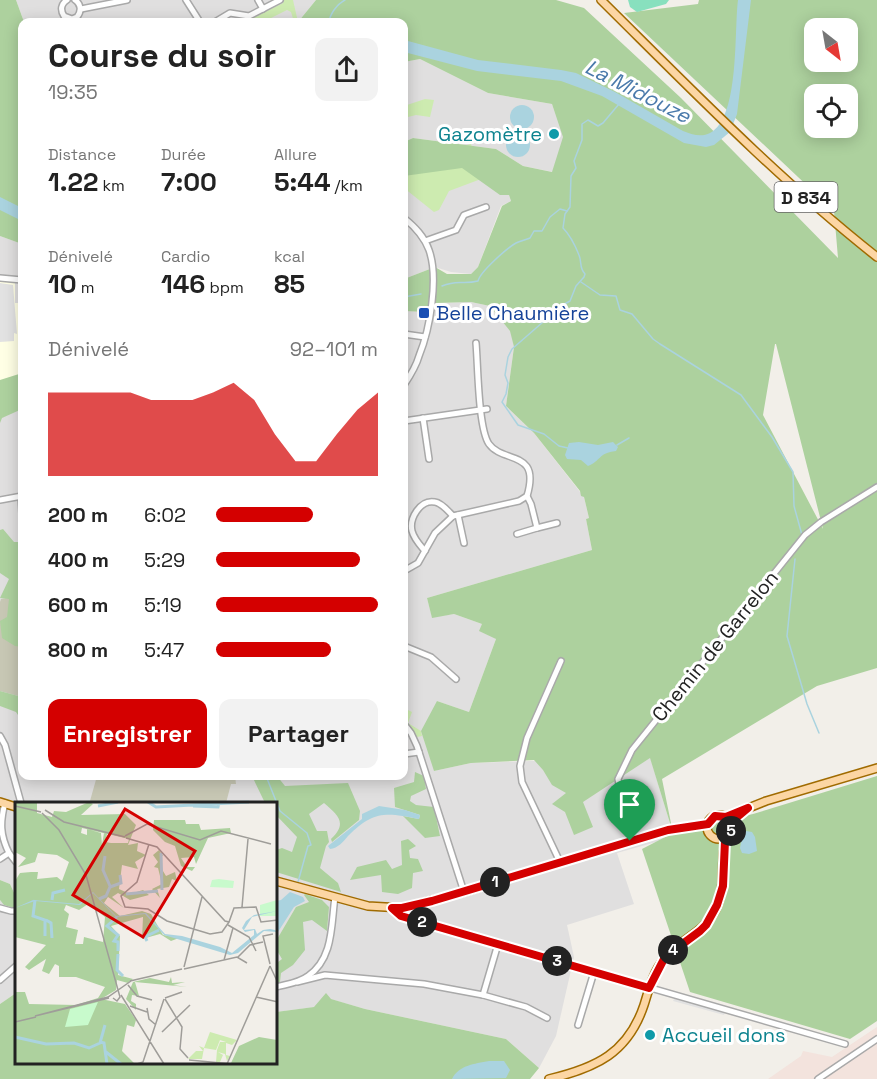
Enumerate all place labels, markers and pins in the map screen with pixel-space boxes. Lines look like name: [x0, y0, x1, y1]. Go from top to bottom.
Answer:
place label: Gazomètre: [438, 121, 542, 147]
marker: Gazomètre: [547, 127, 561, 141]
place label: Belle Chaumière: [436, 300, 589, 326]
marker: Belle Chaumière: [417, 306, 431, 320]
pin: [604, 779, 655, 841]
pin: 5: [716, 816, 746, 846]
pin: 1: [480, 867, 510, 897]
pin: 2: [407, 907, 437, 937]
pin: 4: [658, 935, 688, 965]
pin: 3: [542, 946, 572, 976]
place label: Accueil dons: [662, 1022, 786, 1048]
marker: Accueil dons: [643, 1028, 657, 1042]

